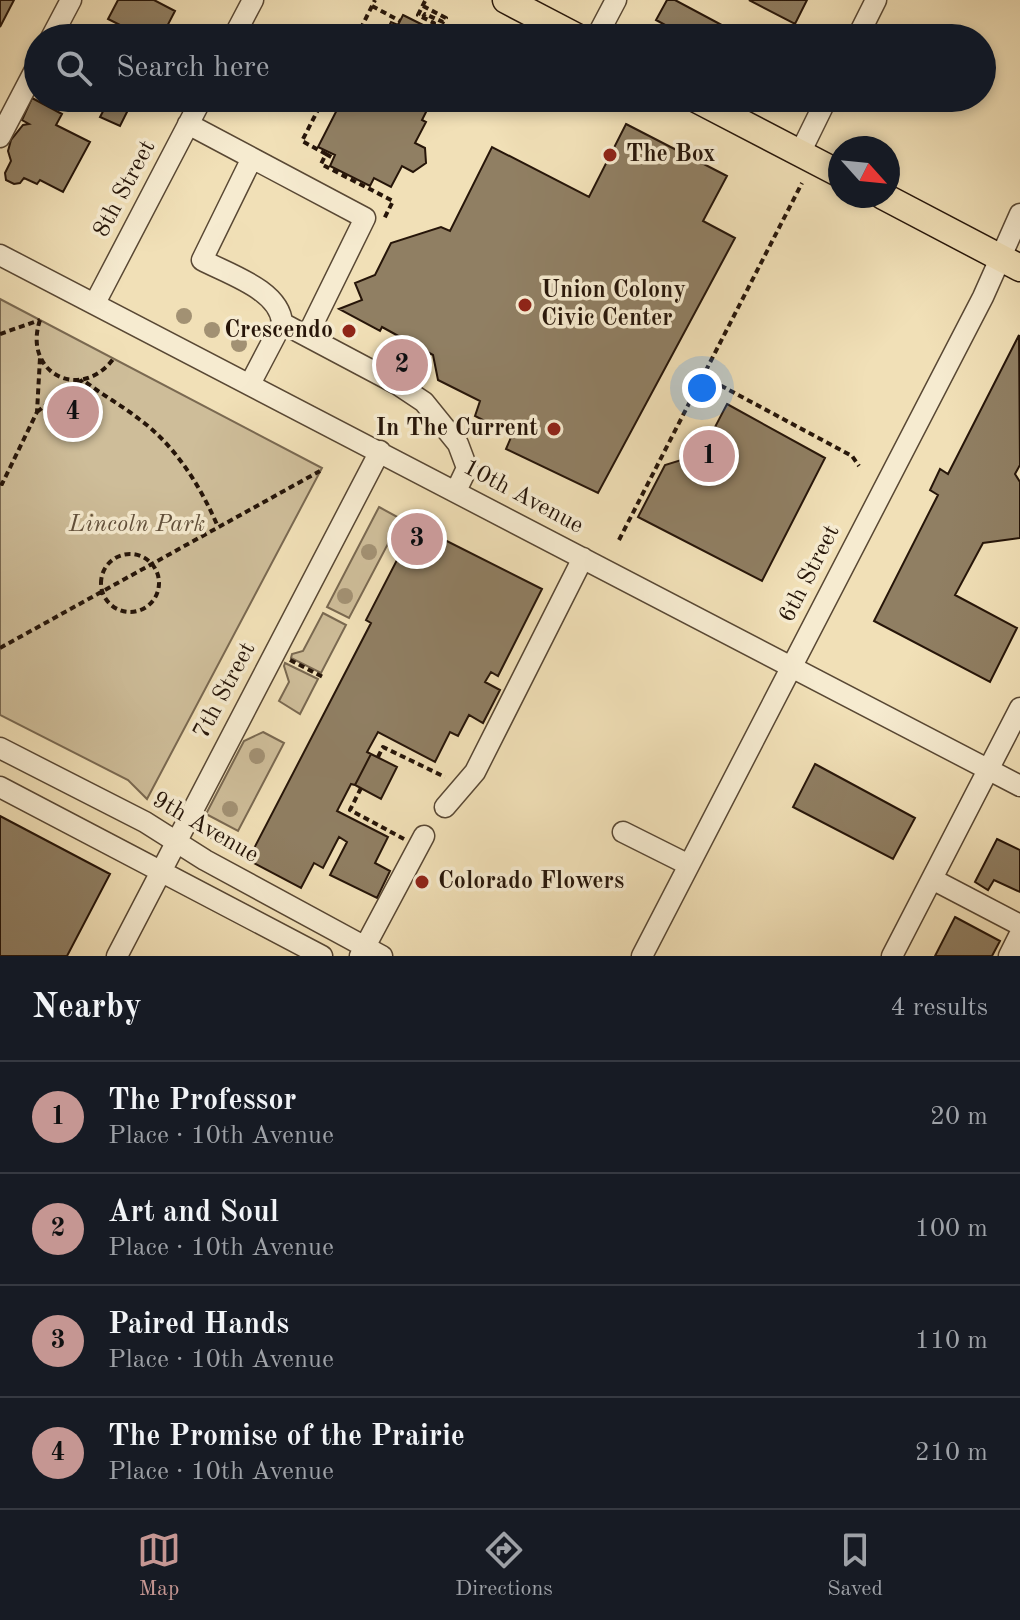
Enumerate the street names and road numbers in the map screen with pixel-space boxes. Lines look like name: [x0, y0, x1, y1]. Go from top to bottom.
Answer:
street label: 8th Street: [90, 137, 160, 241]
street label: 10th Avenue: [459, 455, 587, 539]
street label: 6th Street: [775, 521, 845, 627]
street label: 7th Street: [190, 639, 260, 743]
street label: 9th Avenue: [148, 788, 262, 868]

